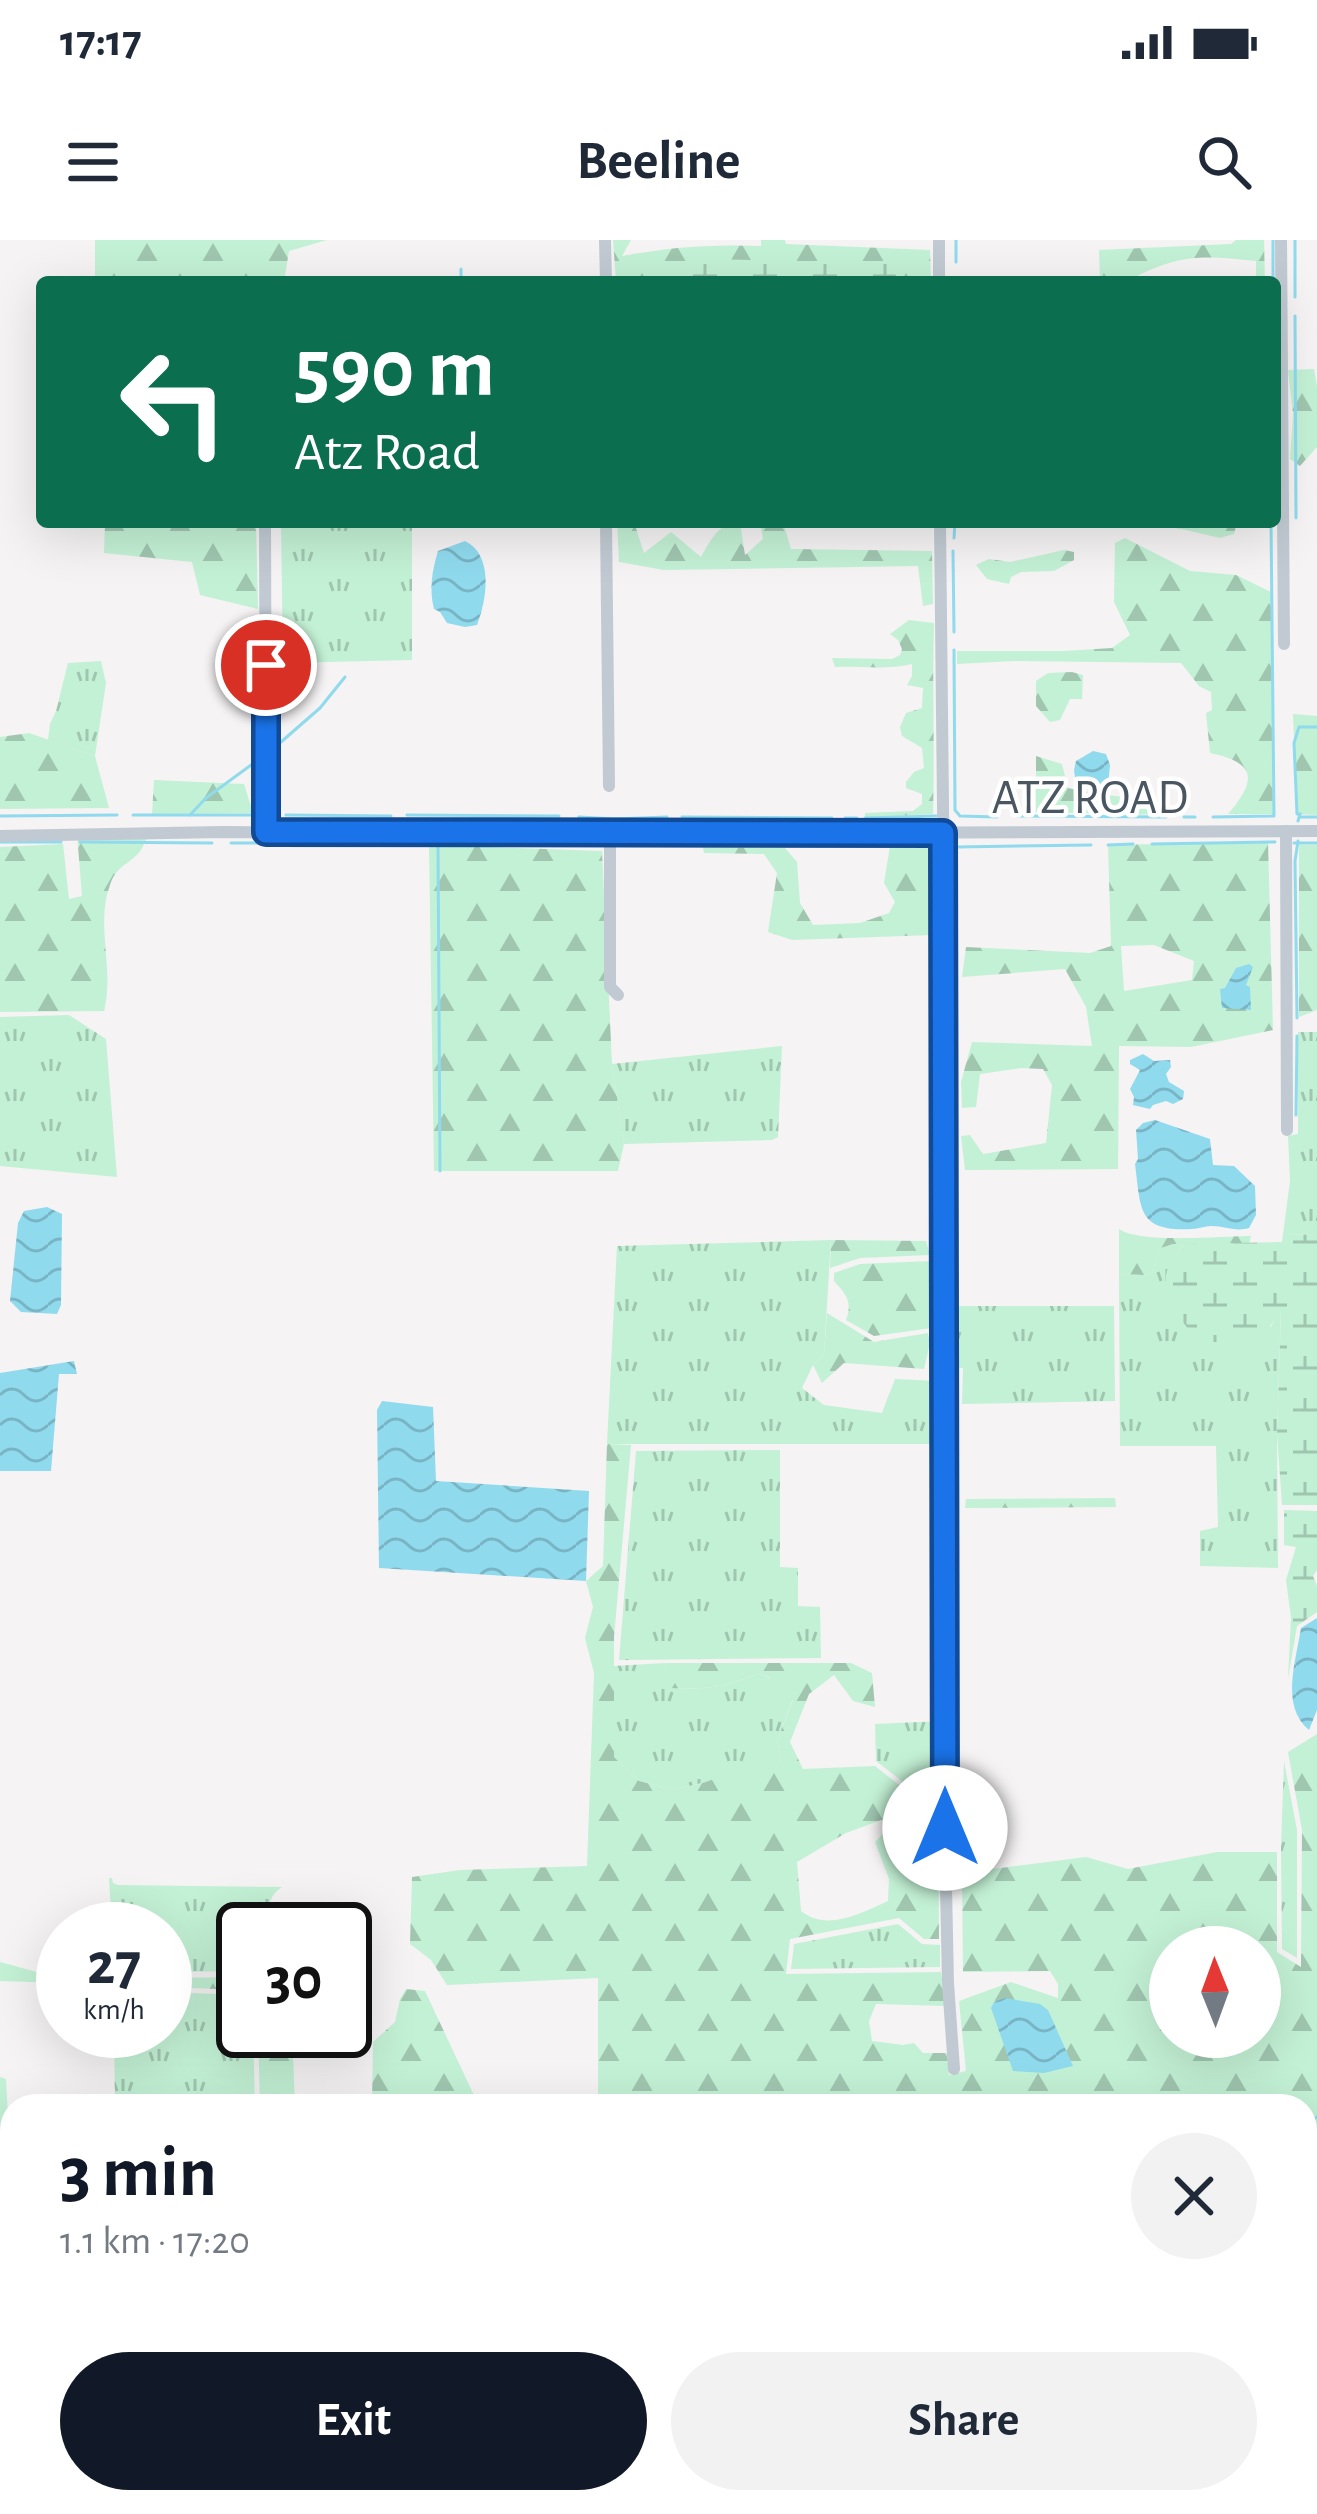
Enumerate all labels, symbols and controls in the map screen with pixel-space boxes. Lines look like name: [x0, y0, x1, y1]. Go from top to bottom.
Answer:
text: 17:17: [60, 19, 142, 64]
icon: menu: [60, 129, 126, 195]
icon: search: [1191, 129, 1257, 195]
text: Beeline: [576, 135, 741, 189]
icon: left: [96, 324, 252, 480]
text: 590 m: [294, 328, 495, 412]
text: Atz Road: [294, 426, 480, 480]
pin: [215, 614, 317, 716]
icon: arrive: [233, 632, 299, 698]
street label: ATZ ROAD: [992, 775, 1188, 823]
position arrow: [882, 1765, 1008, 1891]
speed limit sign: 30: [216, 1902, 372, 2058]
north arrow: [1149, 1926, 1281, 2058]
map controls: [1149, 1926, 1281, 2058]
text: 27: [87, 1935, 141, 1995]
text: km/h: [83, 1995, 145, 2025]
button: close: [1131, 2133, 1257, 2259]
text: 3 min: [60, 2137, 217, 2209]
text: 1.1 km · 17:20: [60, 2222, 250, 2261]
button: Exit: [60, 2352, 647, 2490]
button: Share: [671, 2352, 1257, 2490]

